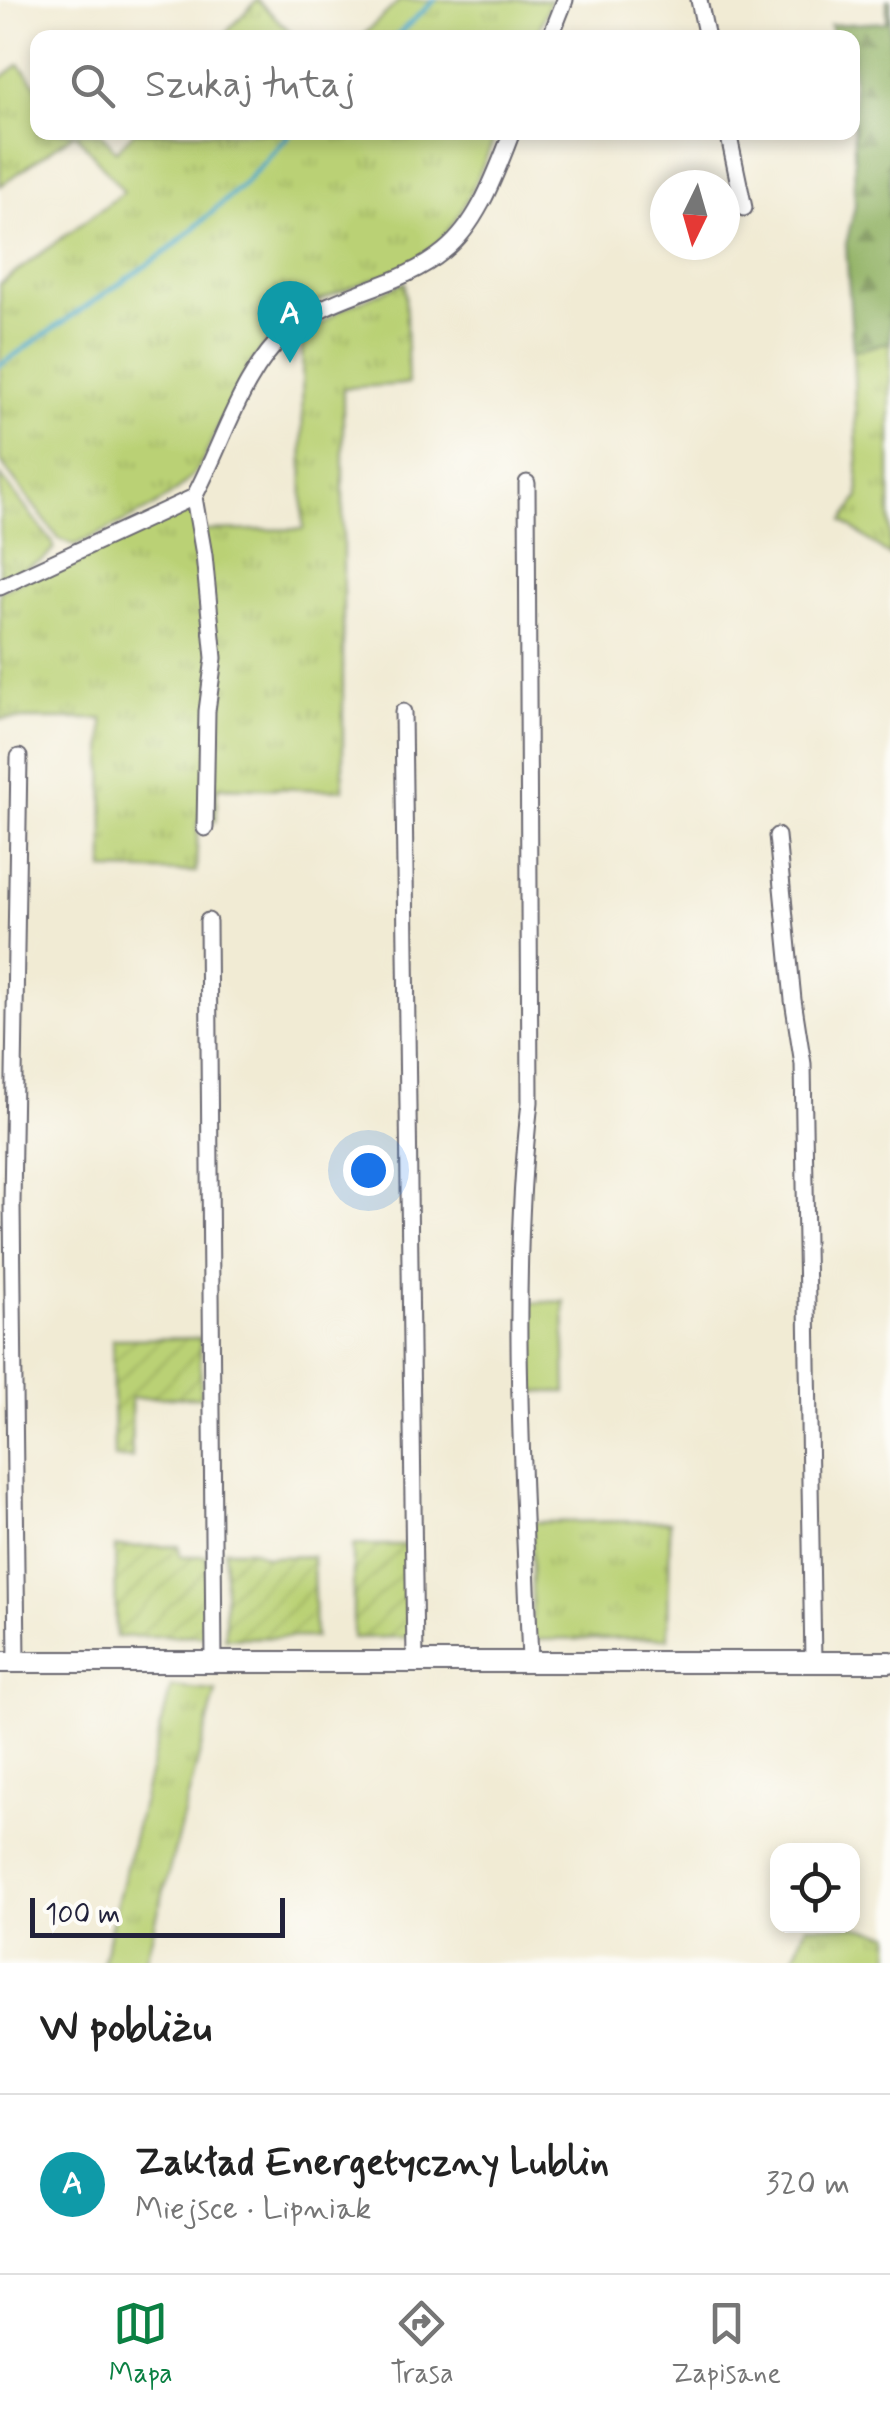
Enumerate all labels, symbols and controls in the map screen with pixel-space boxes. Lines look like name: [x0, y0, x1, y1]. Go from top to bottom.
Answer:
search box: [30, 30, 860, 140]
icon: search: [65, 58, 120, 113]
text: Szukaj tutaj: [145, 61, 355, 110]
north arrow: [650, 170, 740, 260]
pin: A: [258, 280, 322, 363]
your location: [343, 1145, 394, 1196]
map controls: [770, 1843, 860, 1933]
button: locate: [770, 1843, 860, 1933]
scale bar: [30, 1893, 285, 1938]
text: 100 m: [45, 1897, 120, 1934]
text: W pobliżu: [40, 2001, 212, 2056]
text: Zakład Energetyczny Lublin: [135, 2139, 609, 2188]
text: A: [62, 2163, 83, 2205]
text: 320 m: [765, 2163, 850, 2205]
text: Miejsce · Lipniak: [135, 2188, 371, 2230]
tab: Mapa: [109, 2296, 173, 2393]
tab: Trasa: [390, 2296, 454, 2393]
tab: Zapisane: [671, 2296, 781, 2393]

